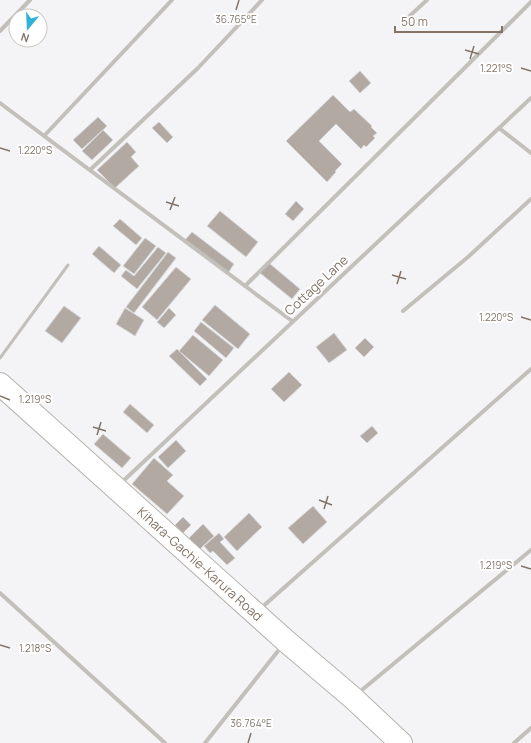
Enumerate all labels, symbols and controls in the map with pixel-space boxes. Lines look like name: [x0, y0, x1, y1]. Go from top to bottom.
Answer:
north arrow: [8, 8, 48, 48]
scale bar: [395, 8, 502, 34]
text: 36.765°E: [215, 12, 257, 26]
text: 50 m: [401, 13, 428, 30]
text: N: [19, 30, 31, 46]
text: 1.221°S: [480, 61, 512, 75]
text: 1.220°S: [18, 143, 52, 157]
street label: Cottage Lane: [280, 251, 352, 319]
text: 1.220°S: [479, 310, 513, 324]
text: 1.219°S: [19, 392, 51, 406]
street label: Kihara-Gachie-Karura Road: [134, 503, 267, 625]
text: 1.219°S: [480, 558, 512, 572]
text: 1.218°S: [19, 641, 51, 655]
text: 36.764°E: [230, 716, 272, 730]

